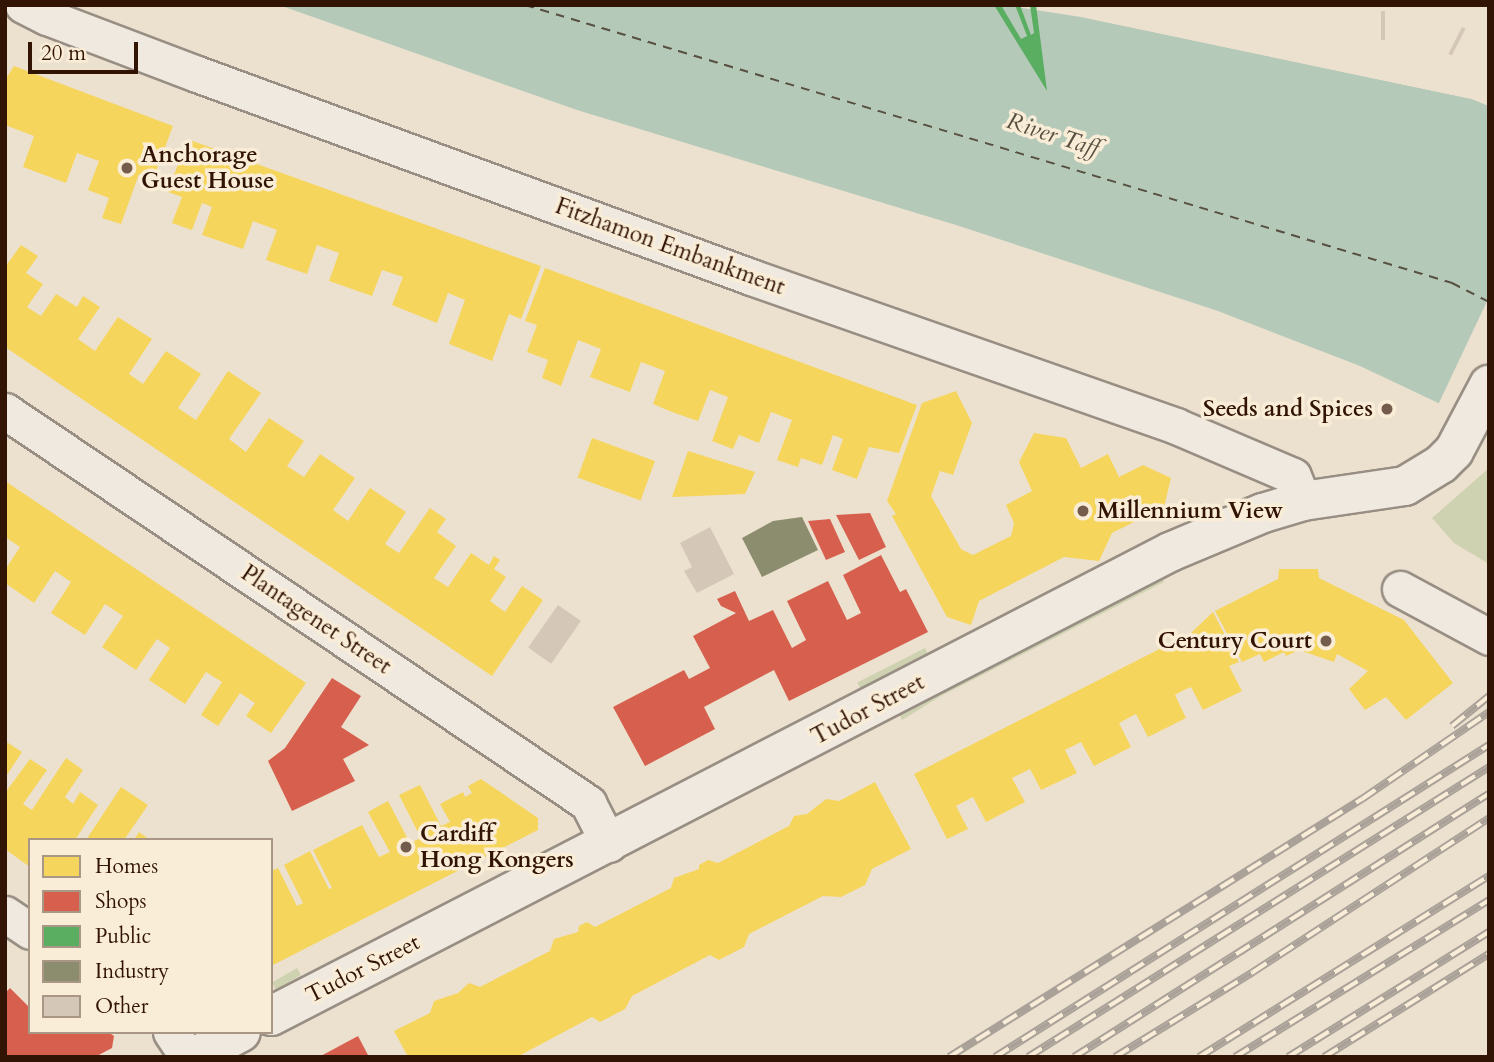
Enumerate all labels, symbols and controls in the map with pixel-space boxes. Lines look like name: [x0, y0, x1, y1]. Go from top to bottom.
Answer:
scale bar: [32, 28, 142, 72]
text: 20 m: [41, 39, 86, 68]
water label: River Taff: [1003, 106, 1103, 164]
place label: Anchorage Guest House: [141, 141, 274, 195]
marker: Anchorage Guest House: [119, 160, 135, 176]
street label: Fitzhamon Embankment: [551, 193, 789, 301]
place label: Seeds and Spices: [1203, 395, 1373, 423]
marker: Seeds and Spices: [1379, 401, 1395, 417]
place label: Millennium View: [1097, 497, 1283, 525]
marker: Millennium View: [1075, 503, 1091, 519]
street label: Plantagenet Street: [236, 560, 396, 680]
place label: Century Court: [1158, 627, 1312, 655]
marker: Century Court: [1318, 633, 1334, 649]
street label: Tudor Street: [807, 669, 929, 751]
place label: Cardiff Hong Kongers: [420, 820, 574, 874]
legend: [28, 838, 273, 1034]
marker: Cardiff Hong Kongers: [398, 839, 414, 855]
text: Homes: [95, 852, 158, 881]
text: Shops: [95, 887, 147, 916]
text: Public: [95, 922, 151, 951]
street label: Tudor Street: [301, 929, 425, 1009]
text: Industry: [95, 957, 169, 986]
text: Other: [95, 992, 149, 1021]

